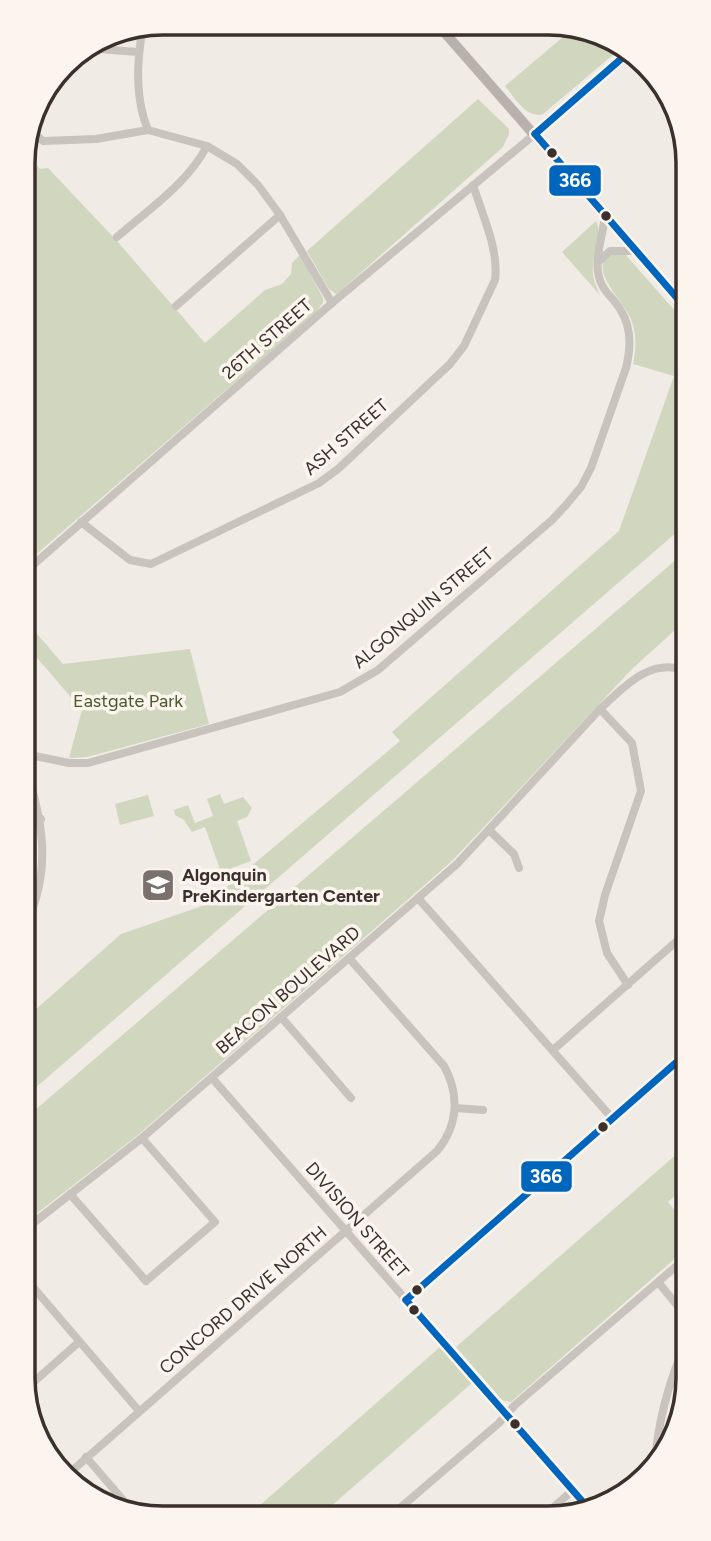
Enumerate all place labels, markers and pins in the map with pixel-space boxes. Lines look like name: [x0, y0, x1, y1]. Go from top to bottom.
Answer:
unlabelled marker: [545, 146, 559, 160]
unlabelled marker: [599, 209, 613, 223]
place label: Algonquin PreKindergarten Center: [182, 864, 380, 907]
school or university icon: Algonquin PreKindergarten Center: [139, 866, 177, 904]
unlabelled marker: [596, 1120, 610, 1134]
unlabelled marker: [410, 1283, 424, 1297]
unlabelled marker: [407, 1303, 421, 1317]
unlabelled marker: [508, 1417, 522, 1431]

